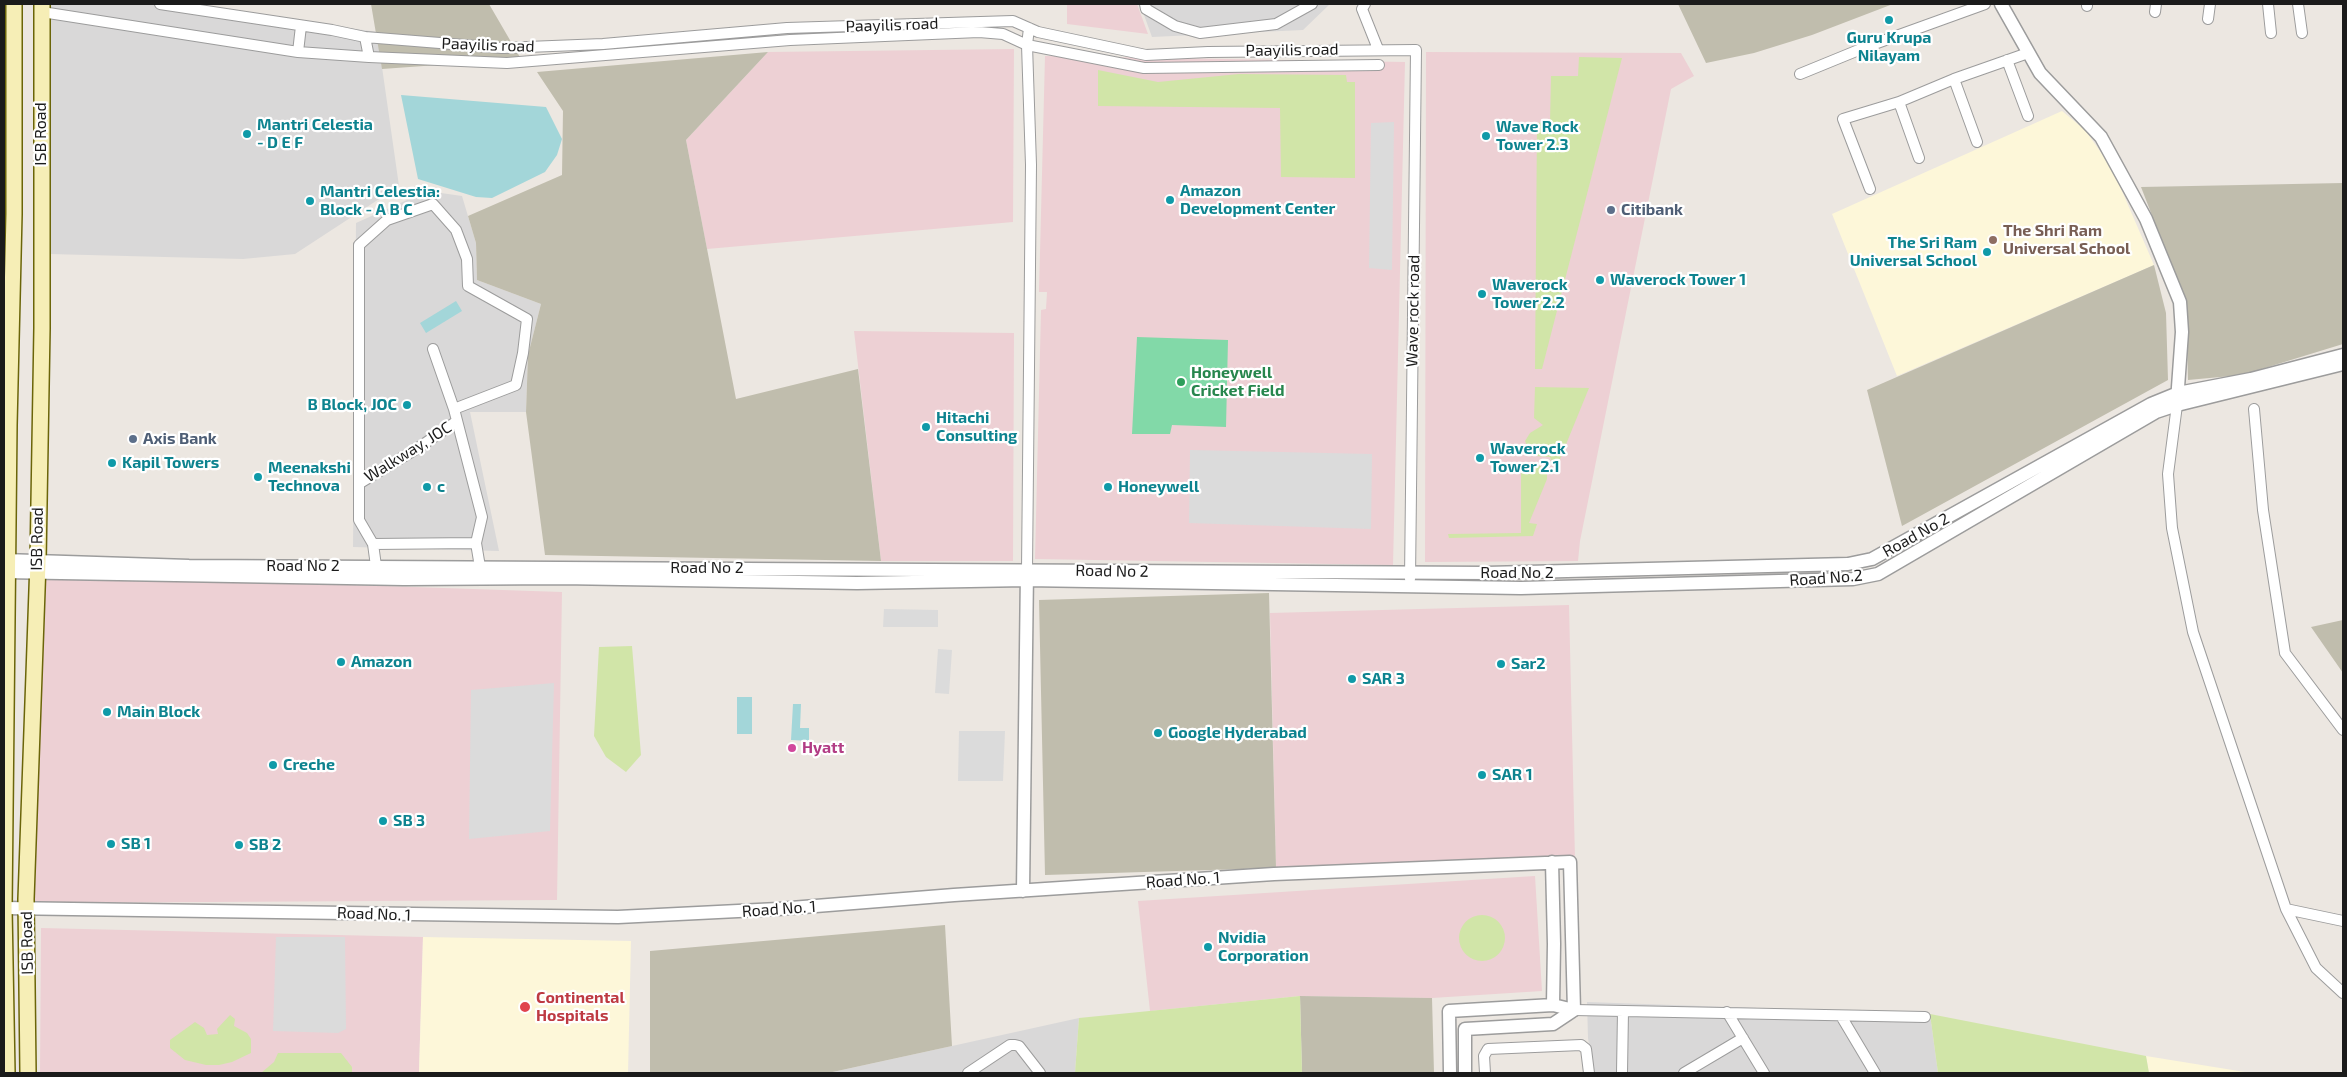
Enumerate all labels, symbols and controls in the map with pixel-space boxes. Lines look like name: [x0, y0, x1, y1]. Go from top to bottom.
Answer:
street label: Paayilis road: [845, 14, 939, 36]
marker: Guru Krupa Nilayam: [1883, 14, 1895, 26]
place label: Guru Krupa Nilayam: [1847, 28, 1931, 66]
street label: Paayilis road: [441, 34, 535, 56]
street label: Paayilis road: [1245, 40, 1339, 60]
street label: ISB Road: [31, 102, 51, 166]
place label: Mantri Celestia - D E F: [257, 115, 373, 153]
place label: Wave Rock Tower 2.3: [1496, 117, 1579, 155]
marker: Mantri Celestia - D E F: [241, 128, 253, 140]
marker: Wave Rock Tower 2.3: [1480, 130, 1492, 142]
place label: Amazon Development Center: [1180, 181, 1335, 219]
place label: Mantri Celestia: Block - A B C: [320, 182, 440, 220]
marker: Amazon Development Center: [1164, 194, 1176, 206]
marker: Mantri Celestia: Block - A B C: [304, 195, 316, 207]
place label: Citibank: [1621, 200, 1683, 220]
marker: Citibank: [1605, 204, 1617, 216]
place label: The Shri Ram Universal School: [2003, 221, 2130, 259]
place label: The Sri Ram Universal School: [1850, 233, 1977, 271]
marker: The Shri Ram Universal School: [1987, 234, 1999, 246]
marker: The Sri Ram Universal School: [1981, 246, 1993, 258]
street label: Wave rock road: [1402, 255, 1424, 367]
place label: Waverock Tower 1: [1610, 270, 1746, 290]
marker: Waverock Tower 1: [1594, 274, 1606, 286]
place label: Waverock Tower 2.2: [1492, 275, 1568, 313]
marker: Waverock Tower 2.2: [1476, 288, 1488, 300]
place label: Honeywell Cricket Field: [1191, 363, 1285, 401]
marker: Honeywell Cricket Field: [1175, 376, 1187, 388]
place label: B Block, JOC: [308, 395, 397, 415]
marker: B Block, JOC: [401, 399, 413, 411]
place label: Hitachi Consulting: [936, 408, 1017, 446]
street label: Walkway, JOC: [361, 418, 455, 486]
marker: Hitachi Consulting: [920, 421, 932, 433]
place label: Axis Bank: [143, 429, 217, 449]
marker: Axis Bank: [127, 433, 139, 445]
place label: Waverock Tower 2.1: [1490, 439, 1566, 477]
marker: Waverock Tower 2.1: [1474, 452, 1486, 464]
place label: Kapil Towers: [122, 453, 219, 473]
marker: Kapil Towers: [106, 457, 118, 469]
place label: Meenakshi Technova: [268, 458, 351, 496]
marker: Meenakshi Technova: [252, 471, 264, 483]
place label: c: [437, 477, 445, 497]
place label: Honeywell: [1118, 477, 1199, 497]
marker: c: [421, 481, 433, 493]
marker: Honeywell: [1102, 481, 1114, 493]
street label: ISB Road: [27, 507, 47, 571]
street label: Road No 2: [1879, 509, 1953, 561]
street label: Road No 2: [266, 556, 340, 576]
street label: Road No 2: [670, 558, 744, 578]
street label: Road No 2: [1075, 561, 1149, 581]
street label: Road No 2: [1480, 563, 1554, 583]
street label: Road No.2: [1789, 566, 1863, 590]
place label: Amazon: [351, 652, 412, 672]
place label: Sar2: [1511, 654, 1546, 674]
marker: Amazon: [335, 656, 347, 668]
marker: Sar2: [1495, 658, 1507, 670]
place label: SAR 3: [1362, 669, 1405, 689]
marker: SAR 3: [1346, 673, 1358, 685]
place label: Main Block: [117, 702, 200, 722]
marker: Main Block: [101, 706, 113, 718]
place label: Google Hyderabad: [1168, 723, 1307, 743]
marker: Google Hyderabad: [1152, 727, 1164, 739]
place label: Hyatt: [802, 738, 844, 758]
marker: Hyatt: [786, 742, 798, 754]
place label: Creche: [283, 755, 335, 775]
marker: Creche: [267, 759, 279, 771]
place label: SAR 1: [1492, 765, 1533, 785]
marker: SAR 1: [1476, 769, 1488, 781]
place label: SB 3: [393, 811, 425, 831]
marker: SB 3: [377, 815, 389, 827]
place label: SB 1: [121, 834, 151, 854]
place label: SB 2: [249, 835, 281, 855]
marker: SB 1: [105, 838, 117, 850]
marker: SB 2: [233, 839, 245, 851]
street label: Road No. 1: [1145, 868, 1221, 892]
street label: Road No. 1: [741, 897, 817, 921]
street label: Road No. 1: [336, 903, 412, 925]
street label: ISB Road: [17, 911, 37, 975]
place label: Nvidia Corporation: [1218, 928, 1309, 966]
marker: Nvidia Corporation: [1202, 941, 1214, 953]
place label: Continental Hospitals: [536, 988, 625, 1026]
marker: Continental Hospitals: [518, 1000, 532, 1014]

